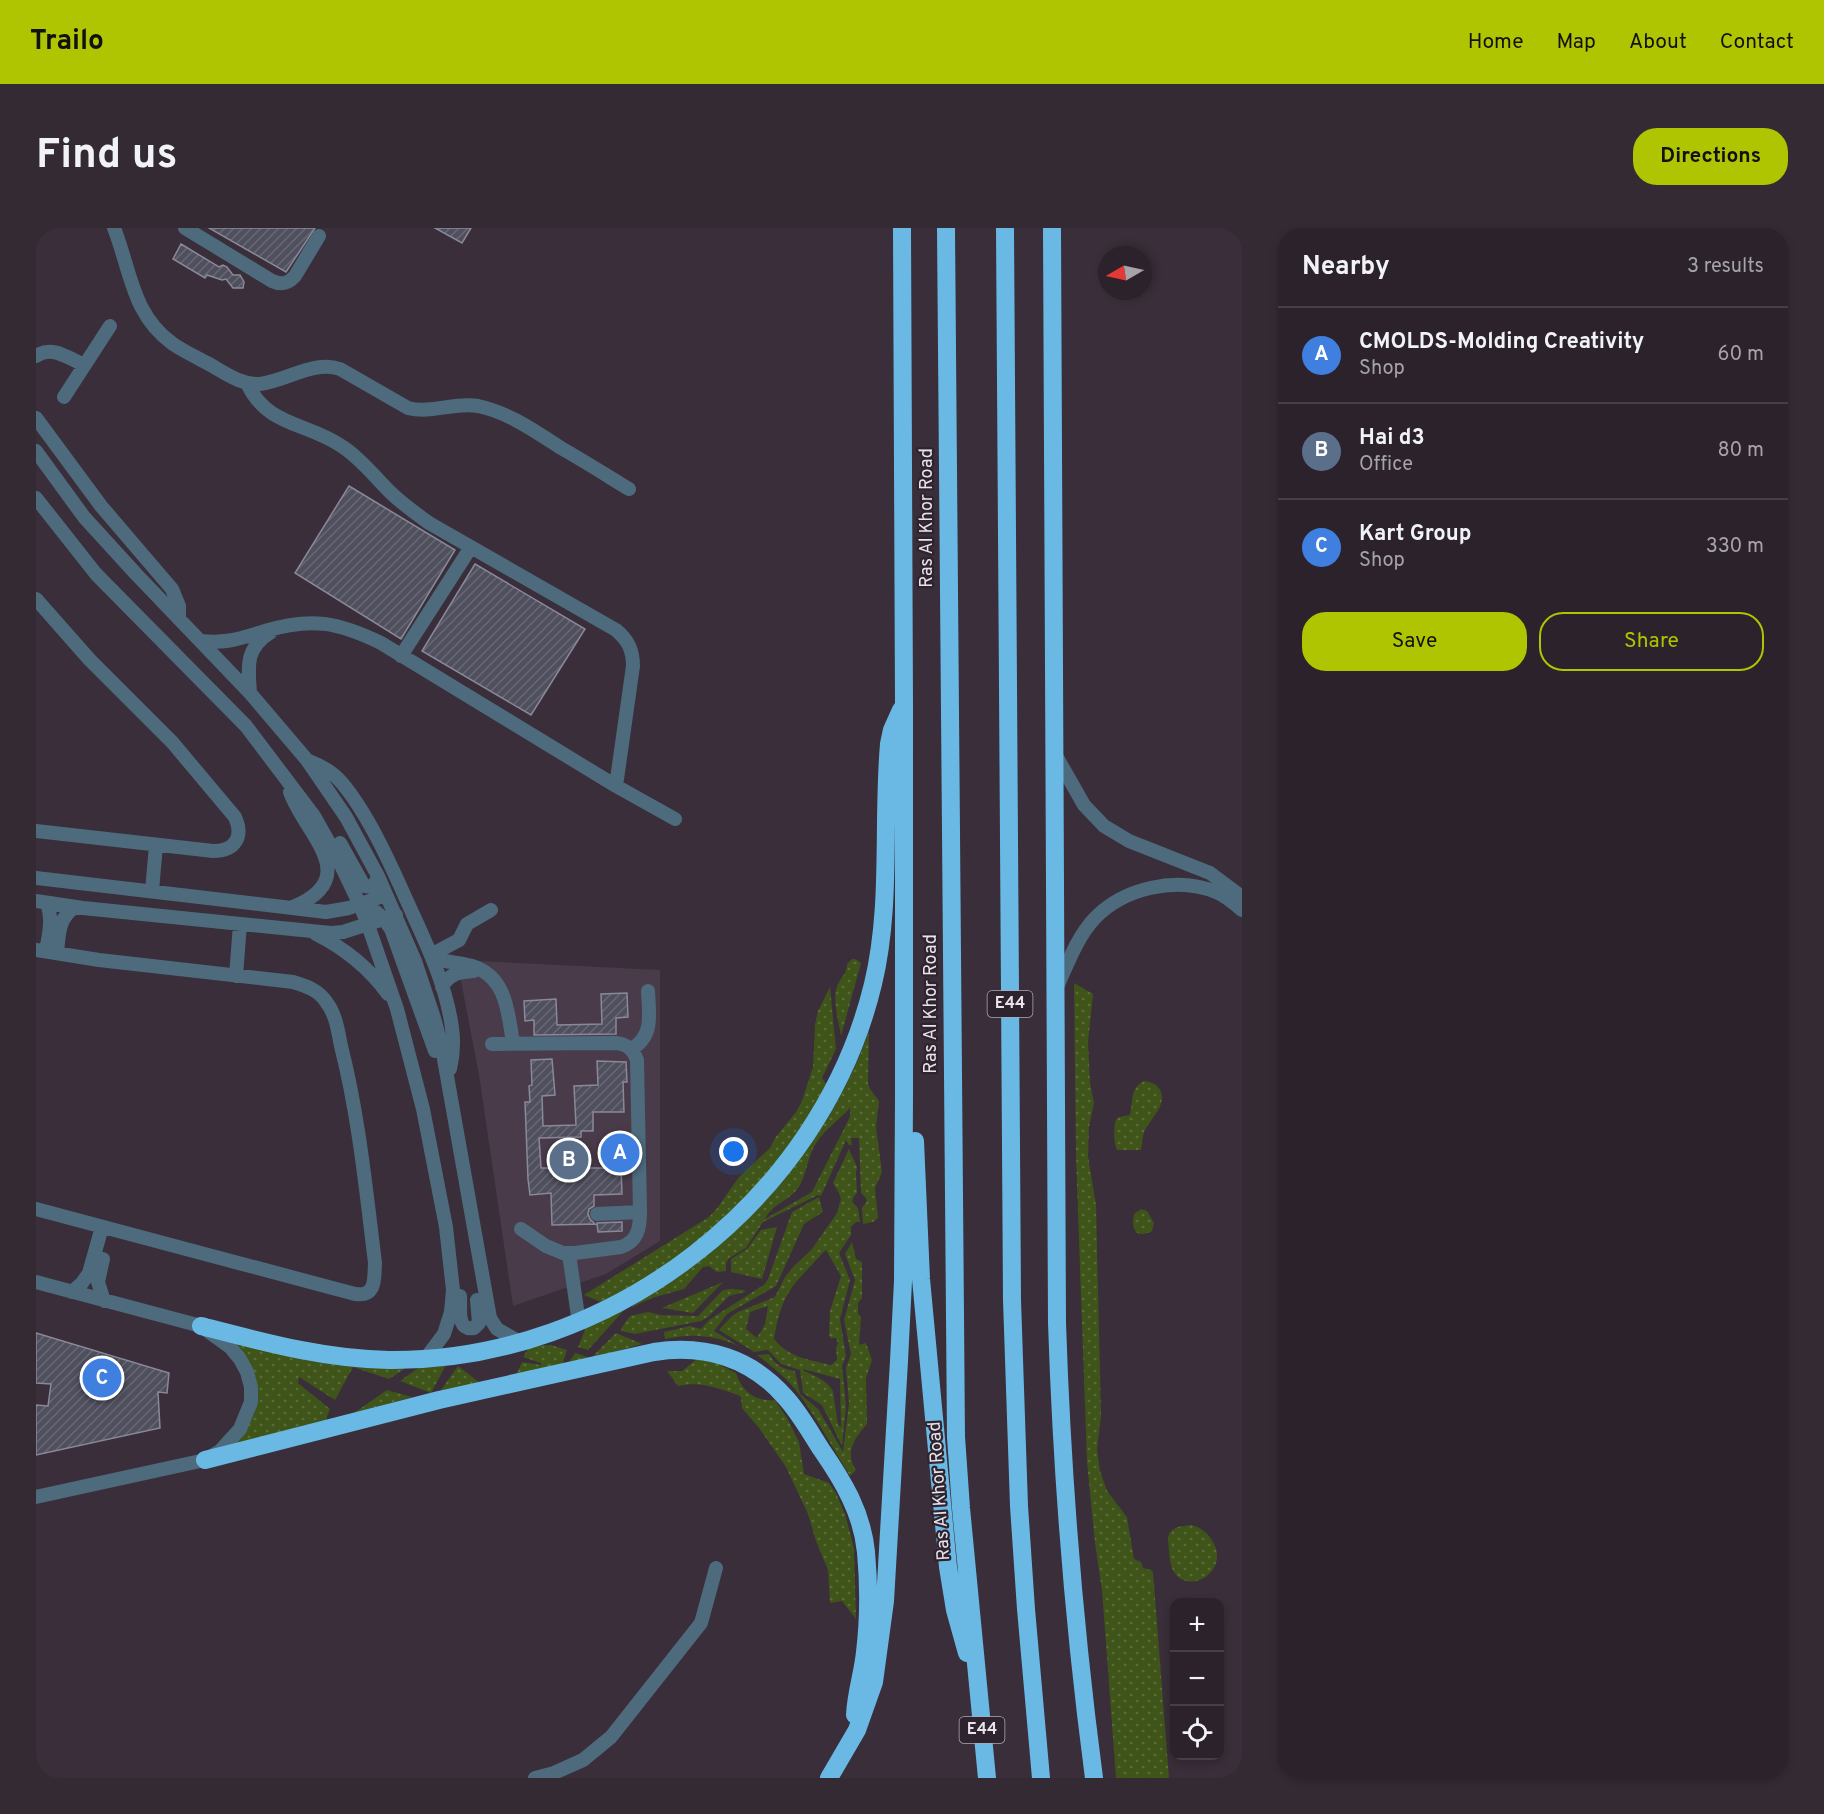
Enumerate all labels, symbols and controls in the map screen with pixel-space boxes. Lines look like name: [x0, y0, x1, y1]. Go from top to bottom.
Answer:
text: Trailo: [30, 24, 104, 60]
text: Home: [1468, 29, 1524, 56]
text: Map: [1557, 29, 1596, 56]
text: About: [1629, 29, 1687, 56]
text: Contact: [1720, 29, 1794, 56]
button: Directions: [1633, 128, 1788, 185]
text: Find us: [36, 130, 177, 183]
north arrow: [1098, 246, 1152, 300]
text: Nearby: [1302, 251, 1390, 284]
text: 3 results: [1687, 254, 1764, 280]
text: CMOLDS-Molding Creativity: [1359, 329, 1644, 356]
text: A: [1314, 342, 1329, 368]
text: 60 m: [1718, 342, 1764, 368]
text: Shop: [1359, 356, 1405, 382]
text: Hai d3: [1359, 425, 1425, 452]
text: B: [1315, 438, 1328, 464]
text: 80 m: [1718, 438, 1764, 464]
street label: Ras Al Khor Road: [916, 448, 939, 588]
text: Office: [1359, 452, 1413, 478]
text: Kart Group: [1359, 521, 1472, 548]
text: C: [1315, 534, 1328, 560]
text: 330 m: [1706, 534, 1764, 560]
text: Shop: [1359, 548, 1405, 574]
button: Save: [1302, 612, 1527, 671]
button: Share: [1539, 612, 1764, 671]
street label: Ras Al Khor Road: [920, 934, 943, 1074]
road number: E44: [988, 991, 1032, 1017]
pin: A: [600, 1130, 640, 1176]
your location: [719, 1137, 748, 1166]
pin: B: [550, 1138, 588, 1182]
pin: C: [82, 1356, 122, 1400]
street label: Ras Al Khor Road: [924, 1421, 956, 1561]
map controls: [1170, 1598, 1224, 1760]
button: +: [1170, 1598, 1224, 1652]
button: −: [1170, 1652, 1224, 1706]
button: locate: [1170, 1706, 1224, 1760]
road number: E44: [960, 1717, 1004, 1743]

